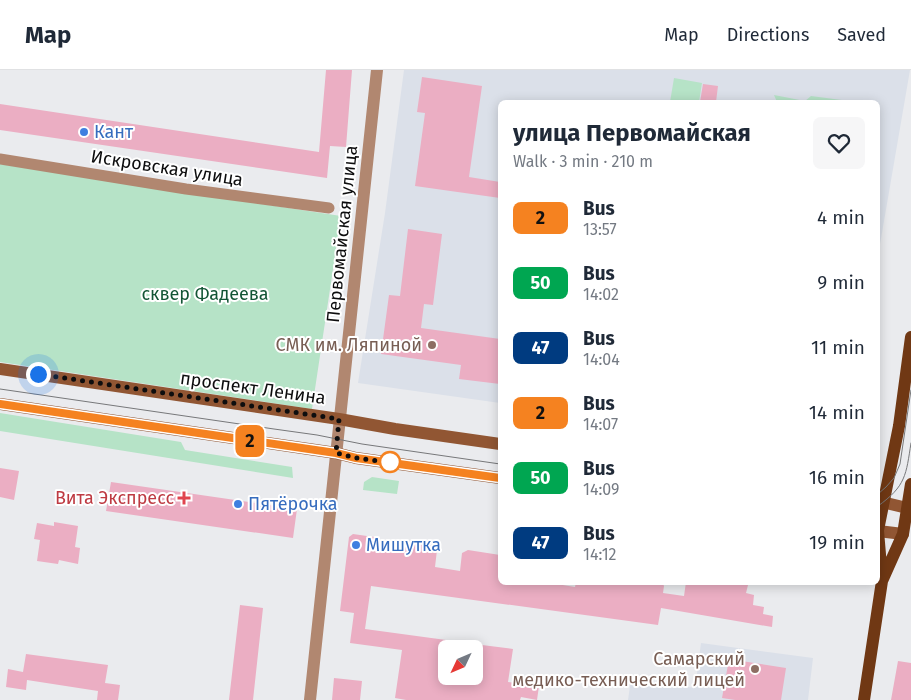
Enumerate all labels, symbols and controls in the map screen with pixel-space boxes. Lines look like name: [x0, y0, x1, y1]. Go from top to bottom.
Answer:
text: Map: [25, 21, 71, 49]
text: Map: [664, 24, 699, 46]
text: Directions: [727, 24, 809, 46]
text: Saved: [837, 24, 886, 46]
button: heart: [813, 117, 865, 169]
text: улица Первомайская: [513, 119, 751, 147]
place label: Кант: [94, 121, 134, 143]
marker: Кант: [78, 126, 90, 138]
street label: Первомайская улица: [322, 144, 362, 324]
street label: Искровская улица: [89, 145, 245, 191]
text: Walk · 3 min · 210 m: [513, 152, 653, 171]
text: Bus: [583, 197, 615, 220]
text: 4 min: [817, 206, 865, 229]
text: 2: [536, 207, 545, 229]
text: 13:57: [583, 220, 617, 239]
text: Bus: [583, 262, 615, 285]
text: 9 min: [817, 271, 865, 294]
text: 50: [530, 272, 551, 294]
park label: сквер Фадеева: [141, 283, 269, 305]
text: 14:02: [583, 285, 619, 304]
text: Bus: [583, 327, 615, 350]
place label: СМК им. Ляпиной: [275, 334, 422, 356]
text: 11 min: [811, 336, 865, 359]
text: 47: [531, 337, 550, 359]
marker: СМК им. Ляпиной: [426, 339, 438, 351]
text: 14:04: [583, 350, 620, 369]
your location: [26, 362, 51, 387]
street label: проспект Ленина: [179, 367, 327, 409]
text: Bus: [583, 392, 615, 415]
text: 14 min: [809, 401, 865, 424]
text: 2: [536, 402, 545, 424]
text: 14:07: [583, 415, 618, 434]
line badge: 2: [234, 425, 266, 457]
text: 2: [245, 430, 255, 452]
unlabelled marker: [379, 451, 401, 473]
text: Bus: [583, 457, 615, 480]
text: 16 min: [809, 466, 865, 489]
text: 50: [530, 467, 551, 489]
text: 14:09: [583, 480, 619, 499]
place label: Вита Экспресс: [55, 487, 174, 509]
marker: Вита Экспресс: [178, 492, 190, 504]
place label: Пятёрочка: [248, 493, 338, 515]
marker: Пятёрочка: [232, 498, 244, 510]
text: Bus: [583, 522, 615, 545]
text: 19 min: [809, 531, 865, 554]
text: 47: [531, 532, 550, 554]
place label: Мишутка: [366, 534, 441, 556]
marker: Мишутка: [350, 539, 362, 551]
text: 14:12: [583, 545, 617, 564]
north arrow: [438, 640, 482, 685]
map controls: [438, 640, 483, 685]
place label: Самарский медико-технический лицей: [512, 648, 745, 691]
marker: Самарский медико-технический лицей: [749, 663, 761, 675]

